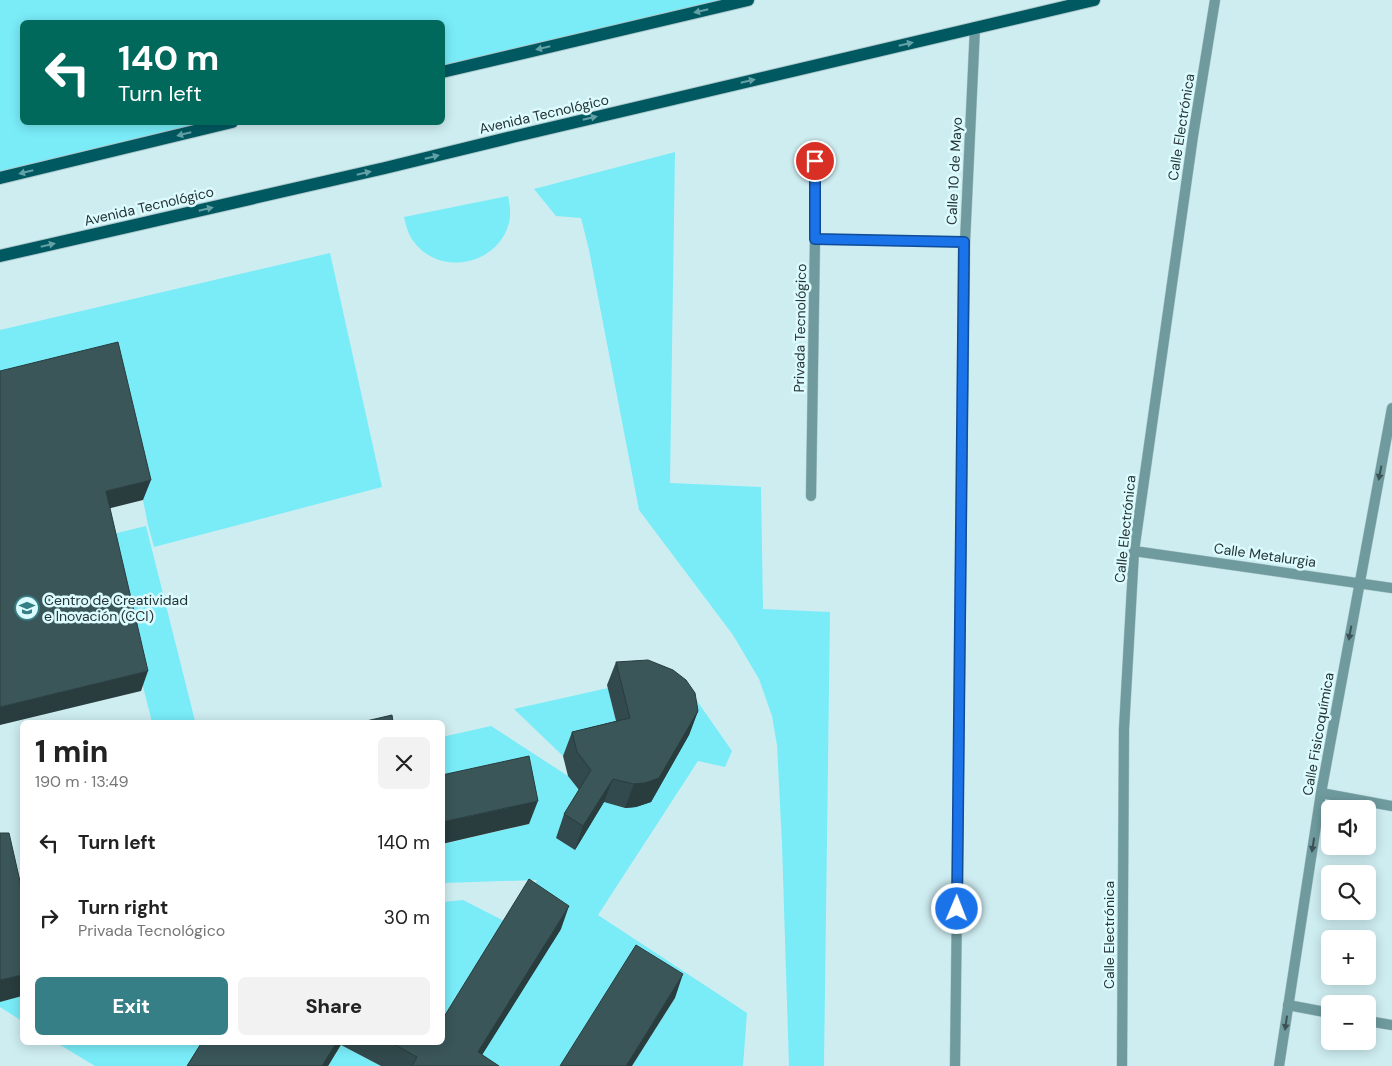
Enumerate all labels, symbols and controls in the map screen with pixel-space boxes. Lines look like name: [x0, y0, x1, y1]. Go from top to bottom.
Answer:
one-way arrow: [693, 7, 708, 15]
text: 140 m: [118, 35, 219, 81]
icon: left: [35, 40, 100, 105]
one-way arrow: [899, 40, 914, 48]
one-way arrow: [535, 44, 550, 52]
street label: Calle Electrónica: [1164, 72, 1198, 182]
one-way arrow: [741, 77, 756, 85]
text: Turn left: [118, 79, 202, 108]
street label: Avenida Tecnológico: [477, 90, 611, 138]
one-way arrow: [582, 114, 597, 122]
street label: Calle 10 de Mayo: [942, 116, 966, 226]
one-way arrow: [177, 130, 192, 138]
pin: [794, 140, 836, 182]
icon: arrive: [801, 147, 829, 175]
one-way arrow: [424, 152, 439, 160]
one-way arrow: [19, 168, 34, 176]
one-way arrow: [357, 169, 372, 177]
street label: Avenida Tecnológico: [82, 182, 216, 230]
one-way arrow: [198, 205, 213, 213]
one-way arrow: [40, 241, 55, 249]
street label: Privada Tecnológico: [790, 263, 810, 393]
one-way arrow: [1376, 466, 1384, 481]
street label: Calle Electrónica: [1110, 474, 1140, 584]
street label: Calle Metalurgia: [1213, 539, 1317, 571]
place label: Centro de Creatividad e Inovación (CCI): [44, 591, 188, 625]
school or university icon: Centro de Creatividad e Inovación (CCI): [14, 595, 40, 621]
one-way arrow: [1346, 626, 1354, 642]
street label: Calle Fisicoquímica: [1298, 671, 1338, 797]
text: 1 min: [35, 732, 108, 771]
button: close: [378, 737, 430, 789]
text: 190 m · 13:49: [35, 771, 129, 792]
map controls: [1321, 800, 1376, 1050]
button: sound: [1321, 800, 1376, 855]
icon: left: [35, 829, 63, 857]
text: Turn left: [78, 830, 156, 855]
text: 140 m: [378, 830, 430, 855]
one-way arrow: [1309, 837, 1317, 853]
button: search: [1321, 865, 1376, 920]
street label: Calle Electrónica: [1100, 881, 1118, 989]
position arrow: [930, 882, 982, 934]
text: Turn right: [78, 895, 168, 920]
icon: right: [35, 904, 63, 932]
text: 30 m: [384, 905, 430, 930]
text: Privada Tecnológico: [78, 920, 225, 941]
button: +: [1321, 930, 1376, 985]
button: Exit: [35, 977, 228, 1035]
button: Share: [238, 977, 430, 1035]
button: −: [1321, 995, 1376, 1050]
one-way arrow: [1281, 1015, 1289, 1031]

